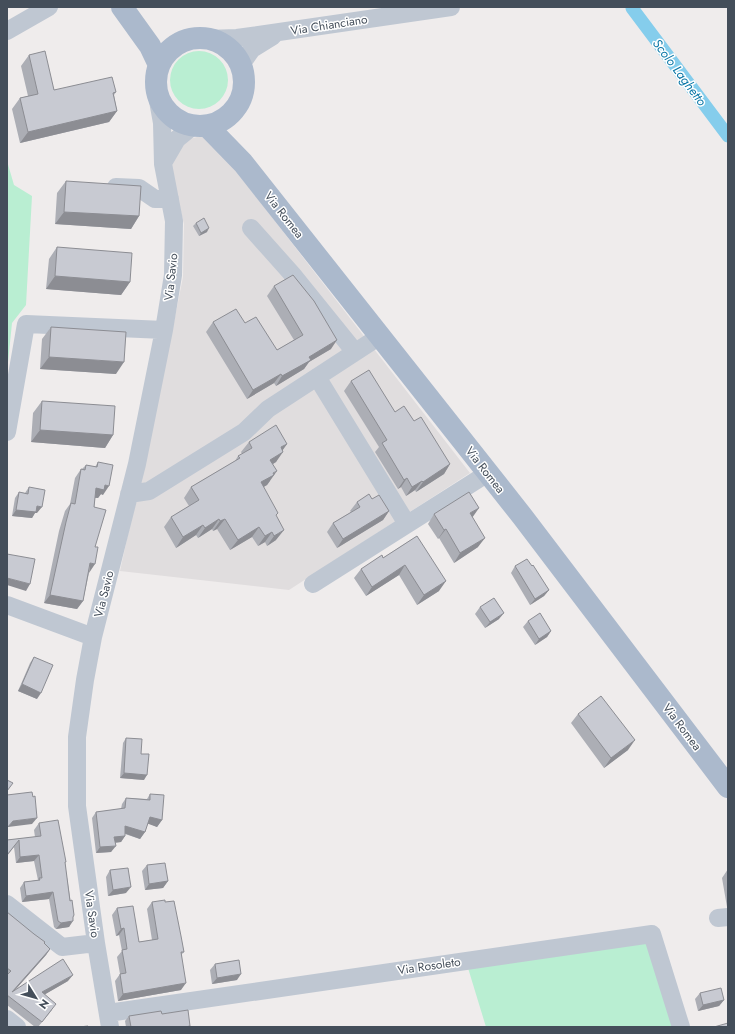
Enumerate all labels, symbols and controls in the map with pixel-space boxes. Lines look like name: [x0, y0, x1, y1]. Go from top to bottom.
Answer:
street label: Via Chianciano: [289, 10, 369, 40]
water label: Scolo Laghetto: [648, 35, 711, 110]
street label: Via Romea: [260, 188, 308, 242]
street label: Via Savio: [160, 252, 182, 302]
street label: Via Romea: [461, 443, 509, 497]
street label: Via Savio: [90, 568, 119, 619]
street label: Via Romea: [658, 700, 706, 755]
street label: Via Savio: [80, 889, 104, 939]
street label: Via Rosoleto: [396, 953, 462, 979]
north arrow: [16, 978, 56, 1018]
text: N: [35, 996, 53, 1012]

